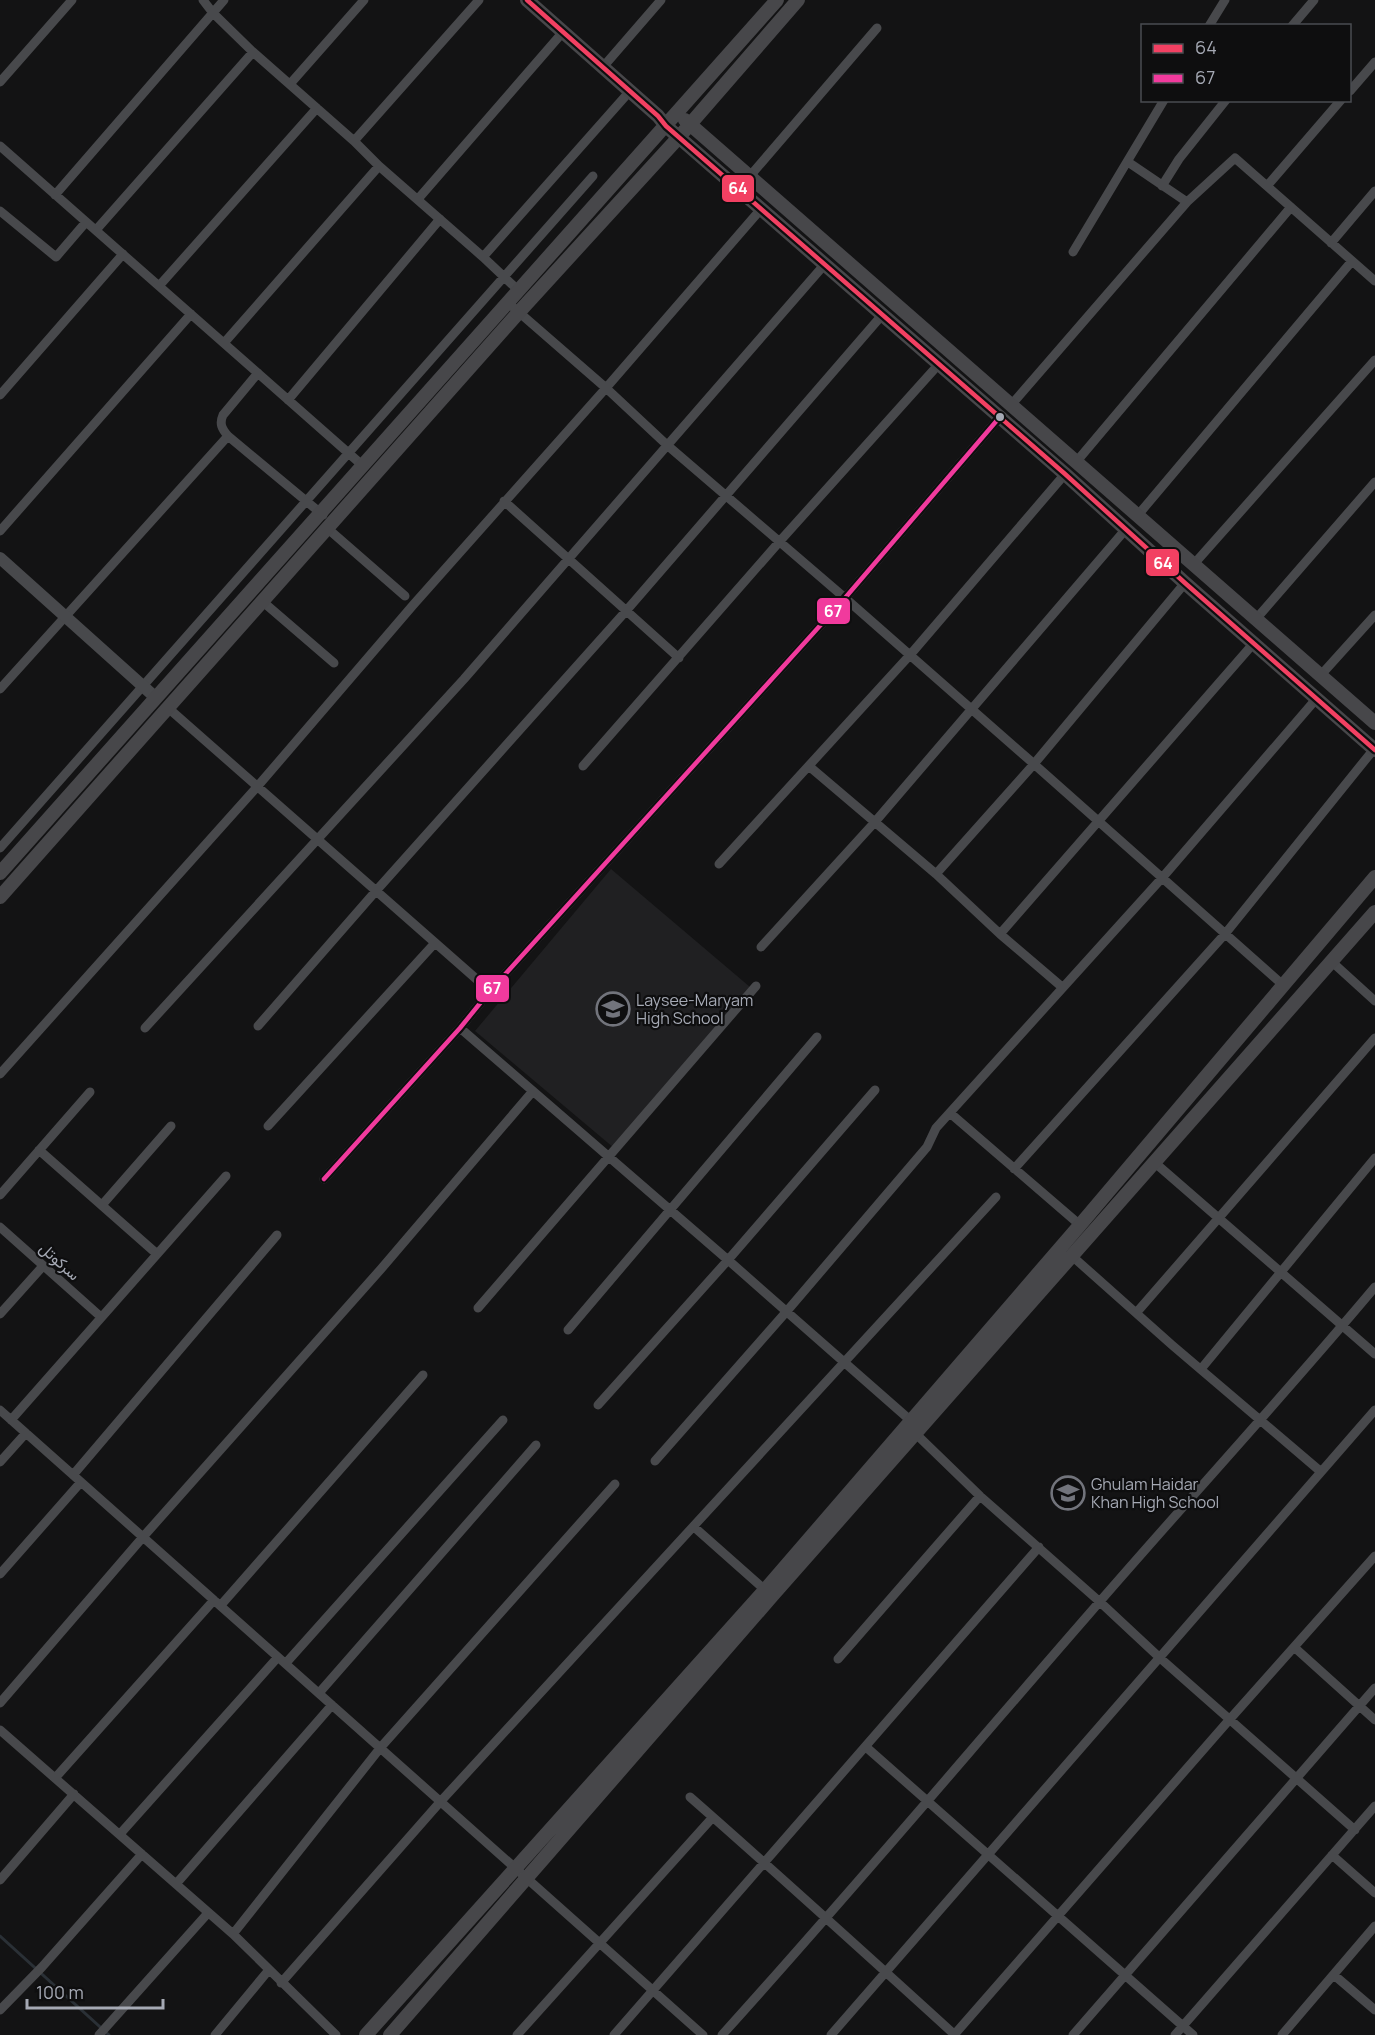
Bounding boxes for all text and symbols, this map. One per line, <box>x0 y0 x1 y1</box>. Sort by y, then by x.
legend <box>1141 24 1351 102</box>
text: 64 <box>1195 35 1217 59</box>
text: 67 <box>1195 65 1215 89</box>
line badge: 64 <box>721 174 755 203</box>
text: 64 <box>728 177 748 199</box>
unlabelled marker <box>994 411 1006 423</box>
line badge: 64 <box>1145 548 1180 577</box>
text: 64 <box>1153 552 1173 574</box>
line badge: 67 <box>816 597 851 625</box>
text: 67 <box>824 600 842 622</box>
line badge: 67 <box>475 974 510 1003</box>
text: 67 <box>483 977 501 999</box>
place label: Laysee-Maryam High School <box>636 989 753 1029</box>
school or university icon: Laysee-Maryam High School <box>595 991 631 1027</box>
street label: سرکوتل <box>35 1237 85 1285</box>
place label: Ghulam Haidar Khan High School <box>1091 1473 1219 1513</box>
school or university icon: Ghulam Haidar Khan High School <box>1050 1475 1086 1511</box>
scale bar <box>27 1972 164 2010</box>
text: 100 m <box>36 1980 84 2004</box>

